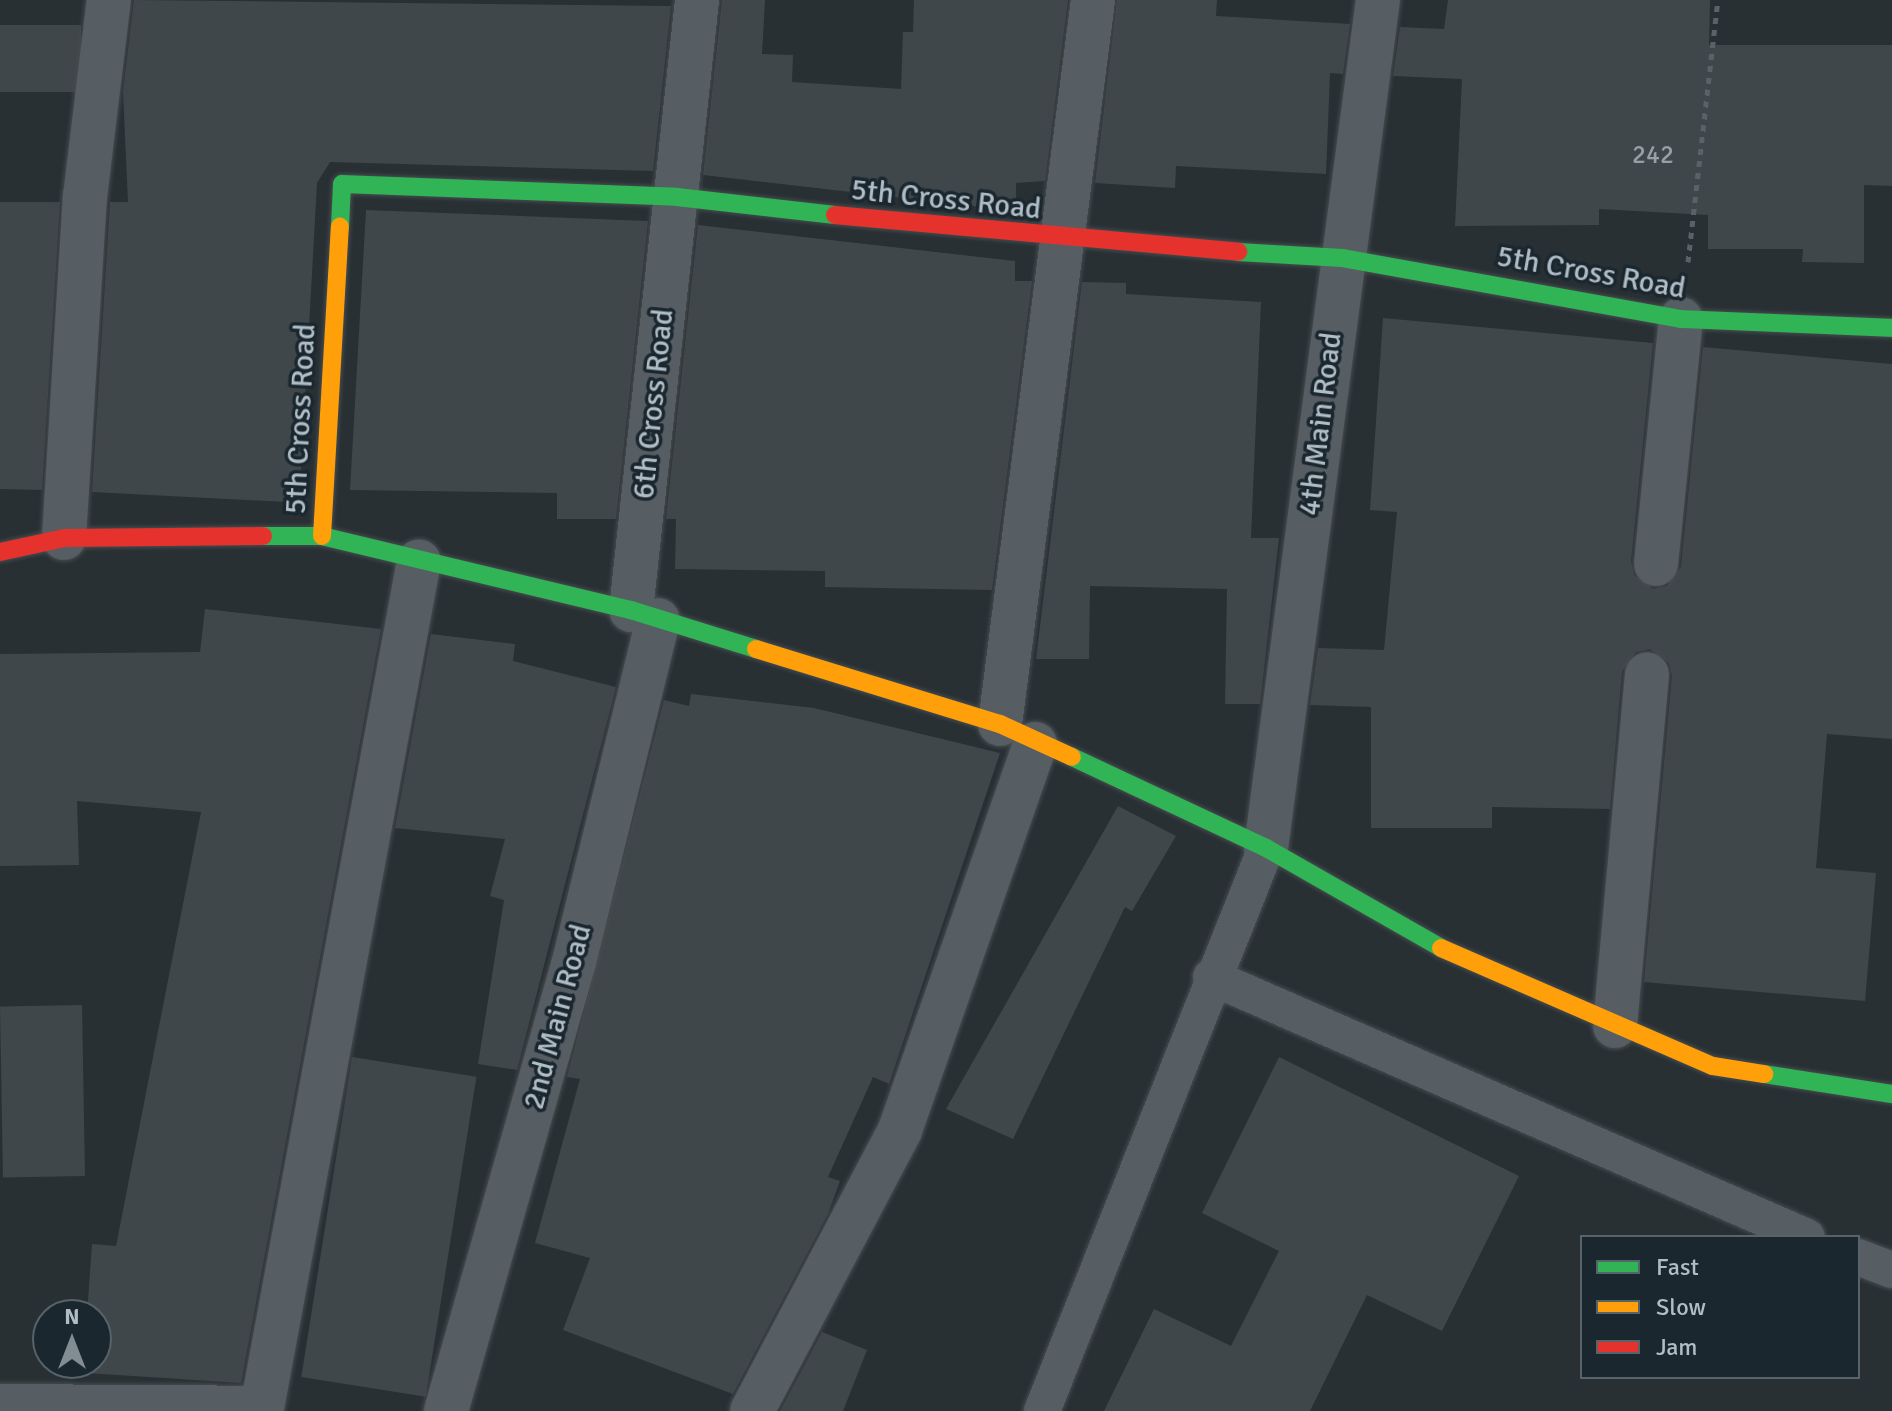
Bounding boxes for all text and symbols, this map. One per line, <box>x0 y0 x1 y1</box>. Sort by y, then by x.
house number: 242 <box>1632 140 1674 172</box>
street label: 5th Cross Road <box>849 172 1043 228</box>
street label: 5th Cross Road <box>1494 239 1688 307</box>
street label: 6th Cross Road <box>626 307 682 501</box>
street label: 5th Cross Road <box>278 323 324 515</box>
street label: 4th Main Road <box>1292 330 1350 518</box>
street label: 2nd Main Road <box>516 921 600 1113</box>
legend <box>1580 1235 1860 1379</box>
text: Fast <box>1656 1252 1699 1282</box>
text: Slow <box>1656 1292 1706 1322</box>
north arrow <box>32 1299 112 1379</box>
text: N <box>64 1303 80 1330</box>
text: Jam <box>1656 1332 1697 1362</box>

